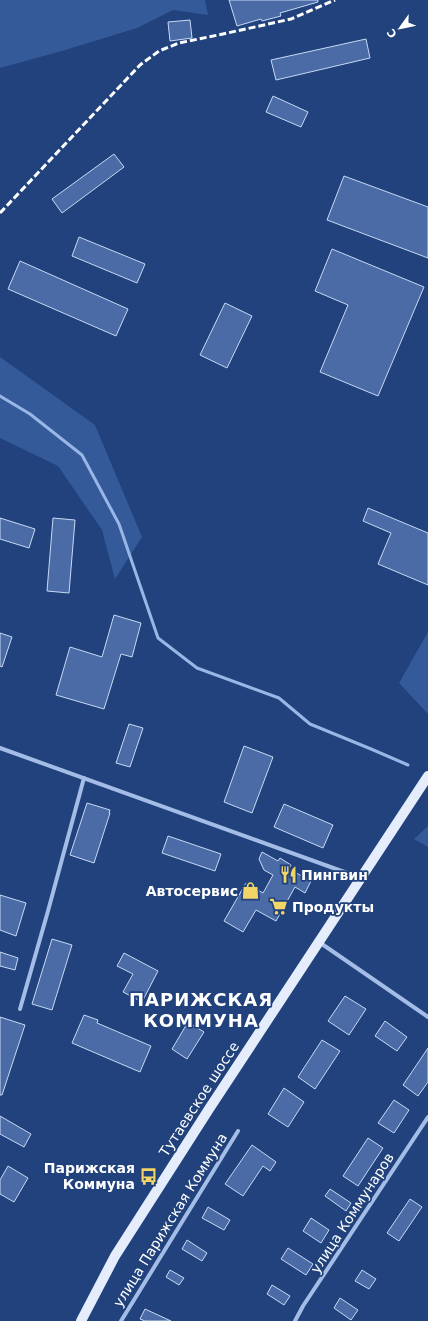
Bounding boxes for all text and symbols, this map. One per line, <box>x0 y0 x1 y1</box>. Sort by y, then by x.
north arrow <box>380 8 420 48</box>
text: С <box>384 26 400 40</box>
restaurant icon: Пингвин <box>278 865 298 885</box>
place label: Пингвин <box>301 867 368 883</box>
shop icon: Автосервис <box>241 881 261 901</box>
place label: Автосервис <box>146 883 238 899</box>
supermarket icon: Продукты <box>269 897 289 917</box>
place label: Продукты <box>292 899 374 915</box>
district label: ПАРИЖСКАЯ КОММУНА <box>129 989 273 1031</box>
street label: Тутаевское шоссе <box>155 1039 242 1160</box>
street label: улица Парижская Коммуна <box>110 1130 230 1310</box>
street label: улица Коммунаров <box>307 1150 397 1276</box>
place label: Парижская Коммуна <box>44 1160 135 1192</box>
bus stop icon: Парижская Коммуна <box>138 1166 158 1186</box>

